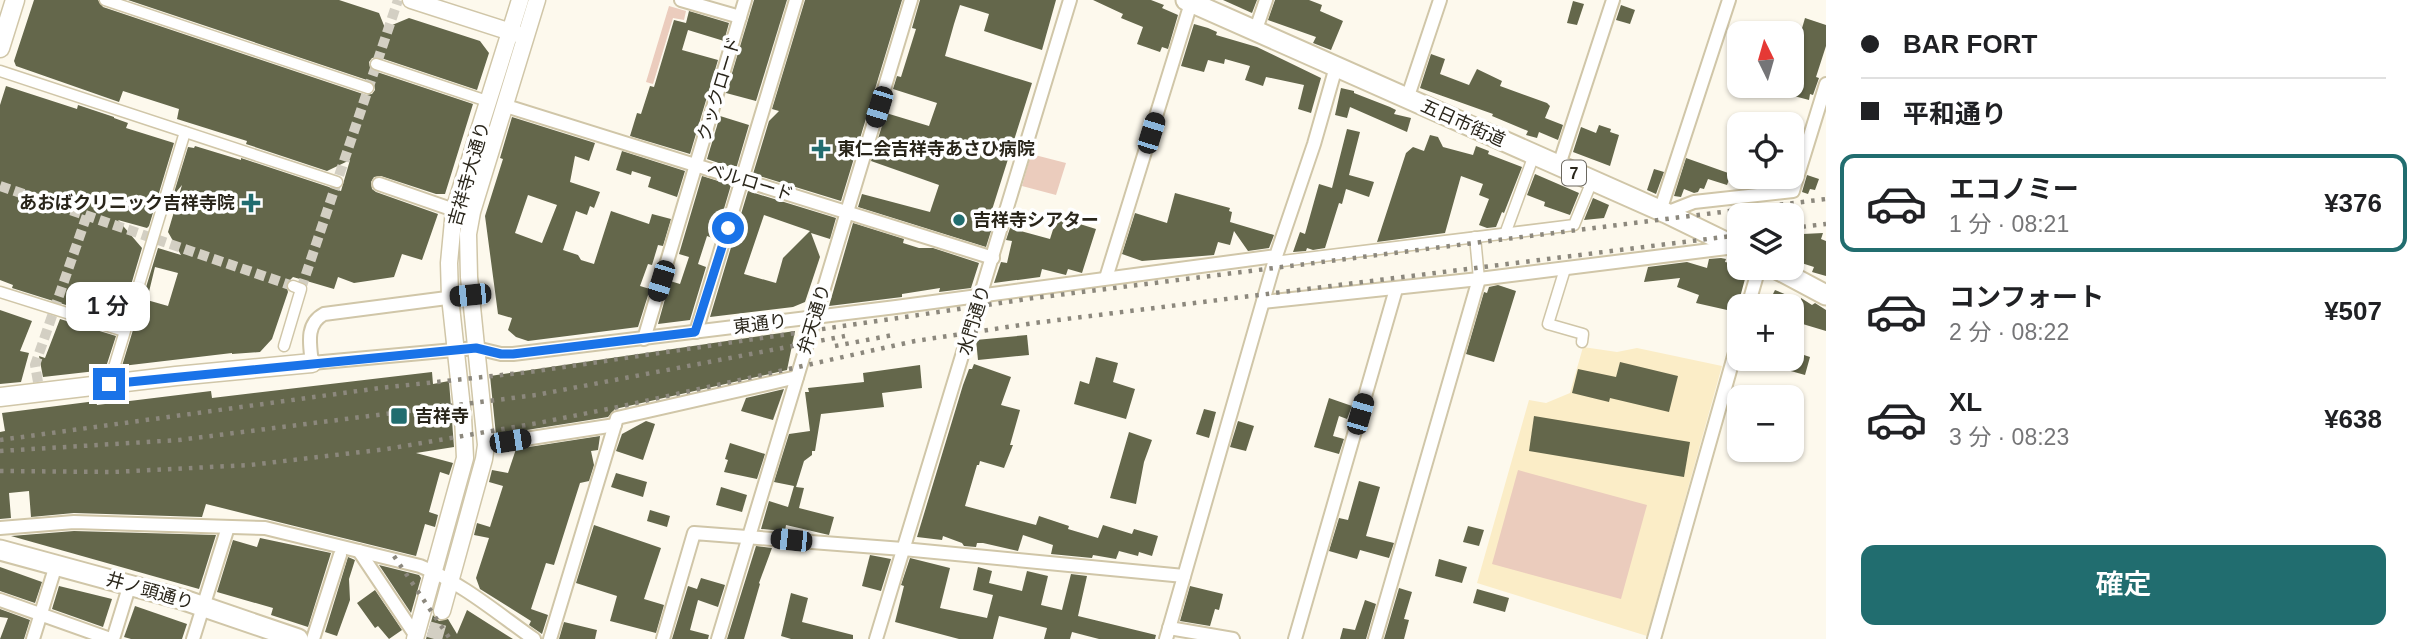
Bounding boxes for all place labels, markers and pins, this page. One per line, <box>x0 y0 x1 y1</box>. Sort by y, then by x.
marker: 東仁会吉祥寺あさひ病院 <box>811 139 831 159</box>
place label: 東仁会吉祥寺あさひ病院 <box>837 139 1035 159</box>
place label: あおばクリニック吉祥寺院 <box>19 193 235 213</box>
marker: あおばクリニック吉祥寺院 <box>241 193 261 213</box>
place label: 吉祥寺シアター <box>973 210 1099 230</box>
marker: 吉祥寺シアター <box>951 212 967 228</box>
marker: 吉祥寺 <box>389 406 409 426</box>
place label: 吉祥寺 <box>415 406 469 426</box>

